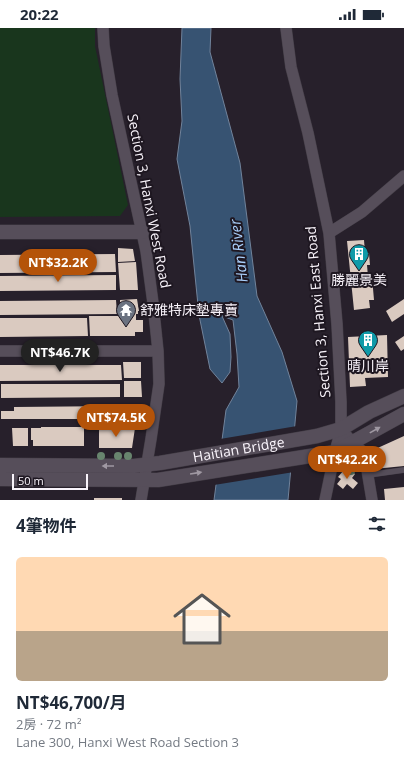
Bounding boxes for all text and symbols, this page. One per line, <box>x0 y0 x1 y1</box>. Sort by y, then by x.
text: 20:22 <box>20 4 59 24</box>
street label: Section 3, Hanxi West Road <box>123 112 176 290</box>
water label: Han River <box>224 217 252 284</box>
street label: Section 3, Hanxi East Road <box>301 225 334 399</box>
building icon: 勝麗景美 <box>348 243 370 271</box>
pin: NT$32.2K <box>17 249 99 283</box>
text: NT$32.2K <box>28 253 88 271</box>
place label: 勝麗景美 <box>331 270 387 289</box>
temple icon: 舒雅特床墊專賣 <box>115 299 137 327</box>
place label: 舒雅特床墊專賣 <box>140 300 238 319</box>
building icon: 晴川岸 <box>357 329 379 357</box>
pin: NT$46.7K <box>19 339 101 373</box>
text: NT$46.7K <box>30 343 90 361</box>
place label: 晴川岸 <box>347 356 389 375</box>
pin: NT$74.5K <box>75 404 157 438</box>
text: NT$74.5K <box>86 408 146 426</box>
one-way arrow <box>369 427 380 434</box>
street label: Haitian Bridge <box>191 432 286 466</box>
pin: NT$42.2K <box>306 446 388 480</box>
text: NT$42.2K <box>317 450 377 468</box>
one-way arrow <box>101 463 114 469</box>
one-way arrow <box>190 470 202 476</box>
scale bar <box>12 472 88 491</box>
text: 50 m <box>18 473 44 488</box>
icon: filters <box>366 513 388 535</box>
text: 4筆物件 <box>16 514 77 537</box>
icon: home <box>166 583 238 655</box>
text: NT$46,700/月 <box>16 691 127 714</box>
text: 2房 · 72 m² <box>16 715 81 733</box>
text: Lane 300, Hanxi West Road Section 3 <box>16 733 239 751</box>

